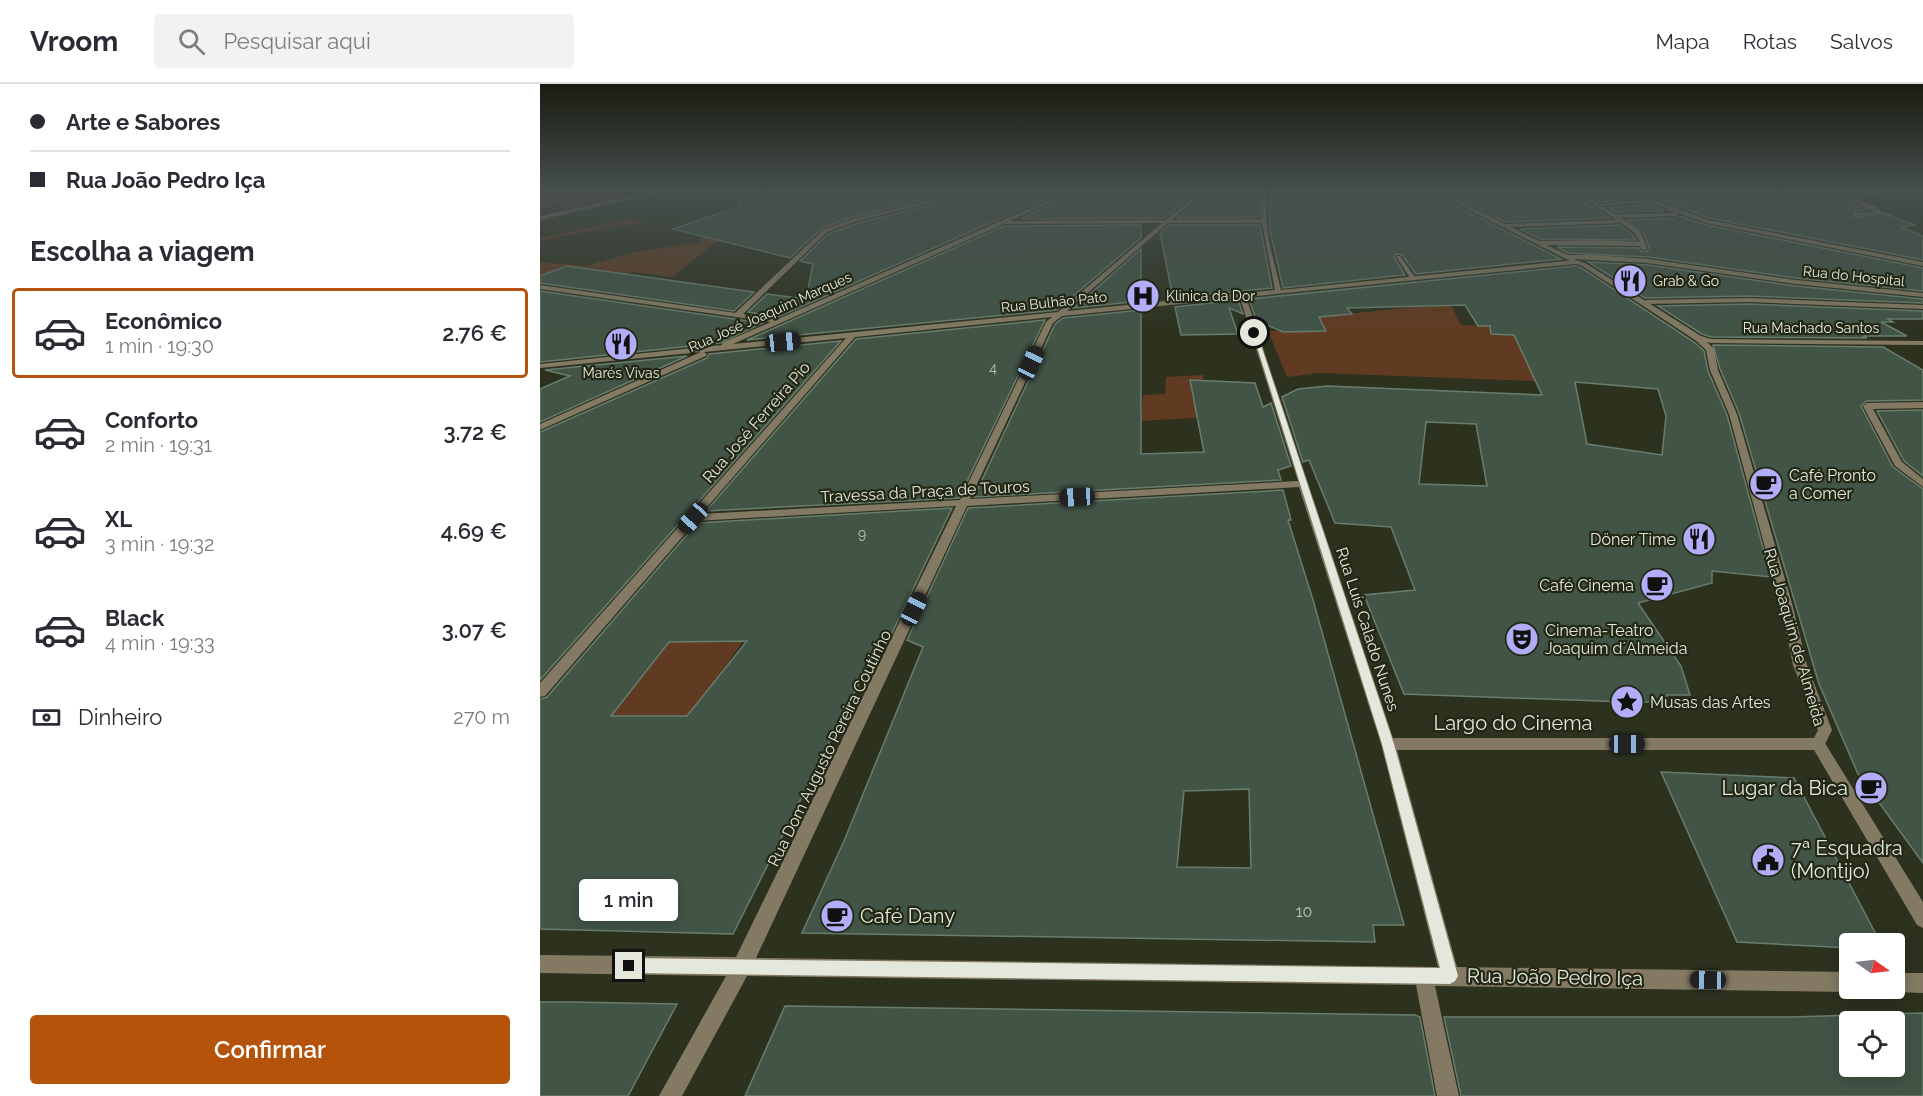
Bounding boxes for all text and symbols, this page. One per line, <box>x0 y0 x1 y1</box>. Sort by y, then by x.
search box <box>154 14 574 68</box>
text: Vroom <box>30 25 118 58</box>
icon: search <box>175 25 208 58</box>
text: Pesquisar aqui <box>223 28 371 54</box>
text: Mapa <box>1656 29 1710 54</box>
text: Rotas <box>1743 29 1797 54</box>
text: Salvos <box>1830 29 1893 54</box>
text: Arte e Sabores <box>66 109 220 135</box>
text: Rua João Pedro Iça <box>66 167 265 193</box>
text: Escolha a viagem <box>30 236 255 267</box>
restaurant icon: Grab & Go <box>1612 263 1648 299</box>
street label: Rua do Hospital <box>1802 263 1906 289</box>
street label: Rua José Joaquim Marques <box>686 269 854 355</box>
place label: Grab & Go <box>1653 273 1719 289</box>
hospital icon: Klinica da Dor <box>1125 278 1161 314</box>
street label: Rua Bulhão Pato <box>1000 288 1108 316</box>
place label: Klinica da Dor <box>1166 288 1255 304</box>
icon: car <box>33 306 87 360</box>
text: Econômico <box>105 308 222 334</box>
route start <box>1240 319 1267 346</box>
text: 2.76 € <box>442 320 507 346</box>
street label: Rua Machado Santos <box>1743 320 1879 336</box>
restaurant icon: Marés Vivas <box>603 326 639 362</box>
car <box>764 331 802 353</box>
text: 1 min · 19:30 <box>105 334 214 358</box>
car <box>1015 343 1047 383</box>
street label: Rua José Ferreira Pio <box>699 358 814 487</box>
house number: 4 <box>989 360 997 376</box>
place label: Marés Vivas <box>583 365 660 381</box>
icon: car <box>33 405 87 459</box>
text: Conforto <box>105 407 198 433</box>
text: 3.72 € <box>444 419 507 445</box>
text: 2 min · 19:31 <box>105 433 212 457</box>
cafe icon: Café Pronto a Comer <box>1748 466 1784 502</box>
place label: Café Pronto a Comer <box>1789 466 1876 503</box>
street label: Travessa da Praça de Touros <box>820 477 1030 506</box>
car <box>1059 487 1095 507</box>
car <box>674 499 712 537</box>
icon: car <box>33 504 87 558</box>
text: XL <box>105 506 132 532</box>
text: 4.69 € <box>441 518 507 544</box>
restaurant icon: Döner Time <box>1681 521 1717 557</box>
house number: 9 <box>858 526 866 542</box>
place label: Döner Time <box>1590 530 1676 549</box>
text: 3 min · 19:32 <box>105 532 214 556</box>
street label: Rua Luís Calado Nunes <box>1332 545 1403 714</box>
street label: Rua Joaquim de Almeida <box>1760 546 1829 728</box>
cafe icon: Café Cinema <box>1639 567 1675 603</box>
place label: Café Cinema <box>1539 576 1634 595</box>
car <box>898 589 930 629</box>
icon: car <box>33 603 87 657</box>
text: Black <box>105 605 164 631</box>
text: 3.07 € <box>442 617 507 643</box>
theatre icon: Cinema-Teatro Joaquim d´Almeida <box>1504 621 1540 657</box>
place label: Cinema-Teatro Joaquim d´Almeida <box>1545 621 1687 658</box>
street label: Rua Dom Augusto Pereira Coutinho <box>764 627 895 870</box>
text: 4 min · 19:33 <box>105 631 215 655</box>
place icon: Musas das Artes <box>1609 684 1645 720</box>
place label: Musas das Artes <box>1650 693 1771 712</box>
icon: cash <box>30 701 63 734</box>
text: Dinheiro <box>78 704 162 730</box>
text: 270 m <box>453 705 510 729</box>
street label: Largo do Cinema <box>1434 711 1592 735</box>
car <box>1609 735 1645 753</box>
cafe icon: Lugar da Bica <box>1853 770 1889 806</box>
place label: Lugar da Bica <box>1722 776 1848 800</box>
place label: 7ª Esquadra (Montijo) <box>1791 836 1903 883</box>
public building icon: 7ª Esquadra (Montijo) <box>1750 842 1786 878</box>
callout: 1 min <box>580 879 678 921</box>
text: 1 min <box>604 888 653 912</box>
cafe icon: Café Dany <box>819 898 855 934</box>
house number: 10 <box>1296 902 1312 921</box>
place label: Café Dany <box>860 904 955 928</box>
north arrow <box>1839 933 1905 999</box>
map controls <box>1839 933 1905 1077</box>
route end <box>615 952 642 979</box>
street label: Rua João Pedro Iça <box>1467 963 1643 991</box>
car <box>1690 971 1726 989</box>
button: locate <box>1839 1011 1905 1077</box>
button: Confirmar <box>30 1015 510 1084</box>

